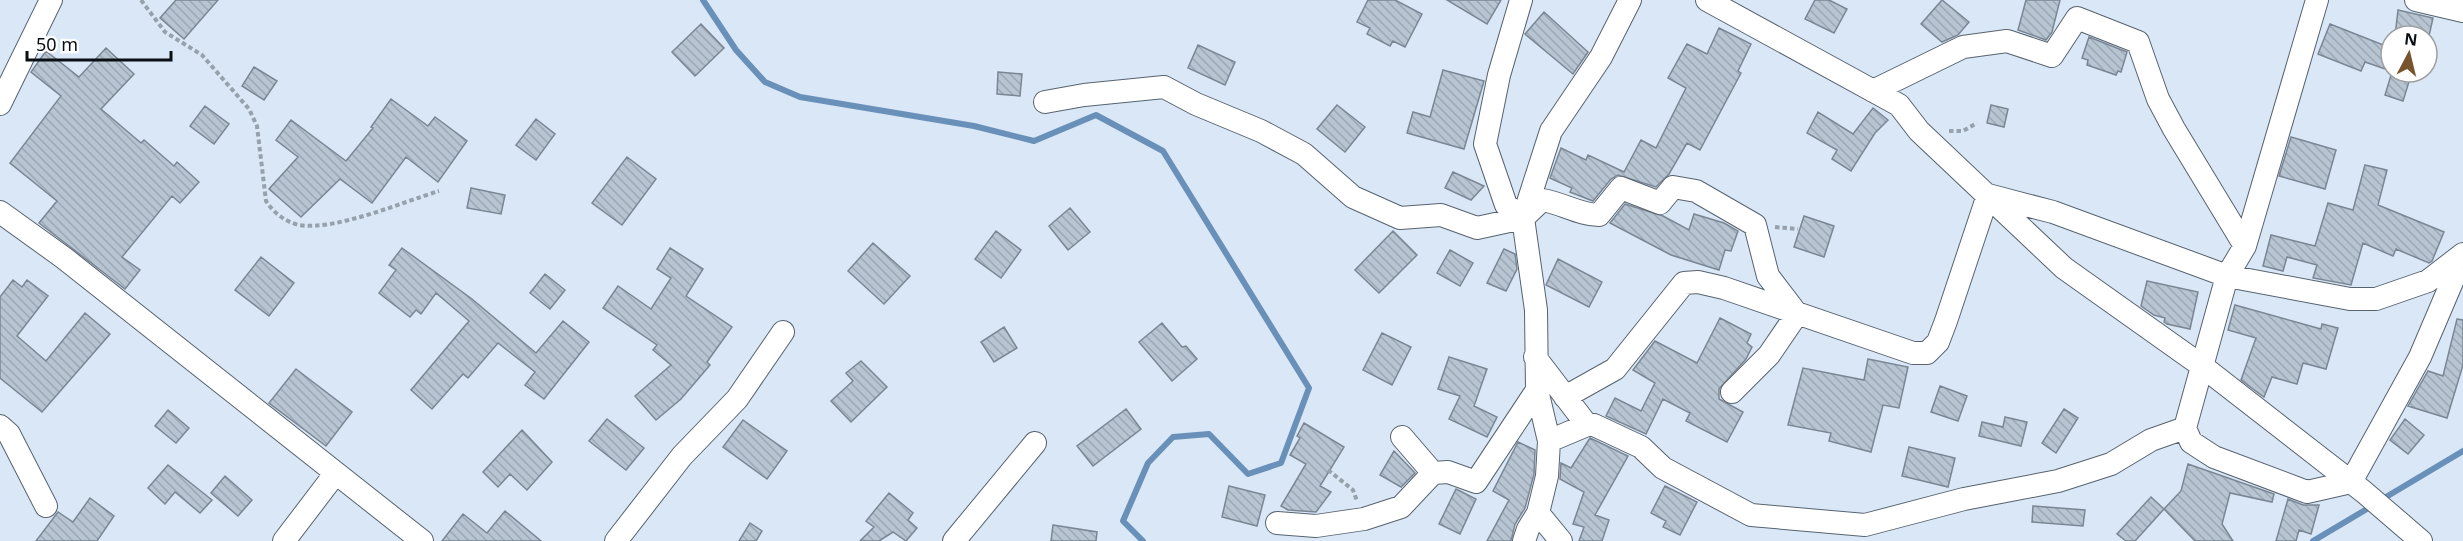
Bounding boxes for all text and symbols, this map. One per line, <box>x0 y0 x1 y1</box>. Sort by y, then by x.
scale bar <box>27 24 171 62</box>
north arrow <box>2379 24 2439 84</box>
text: N <box>2403 27 2419 51</box>
text: 50 m <box>36 32 78 56</box>

